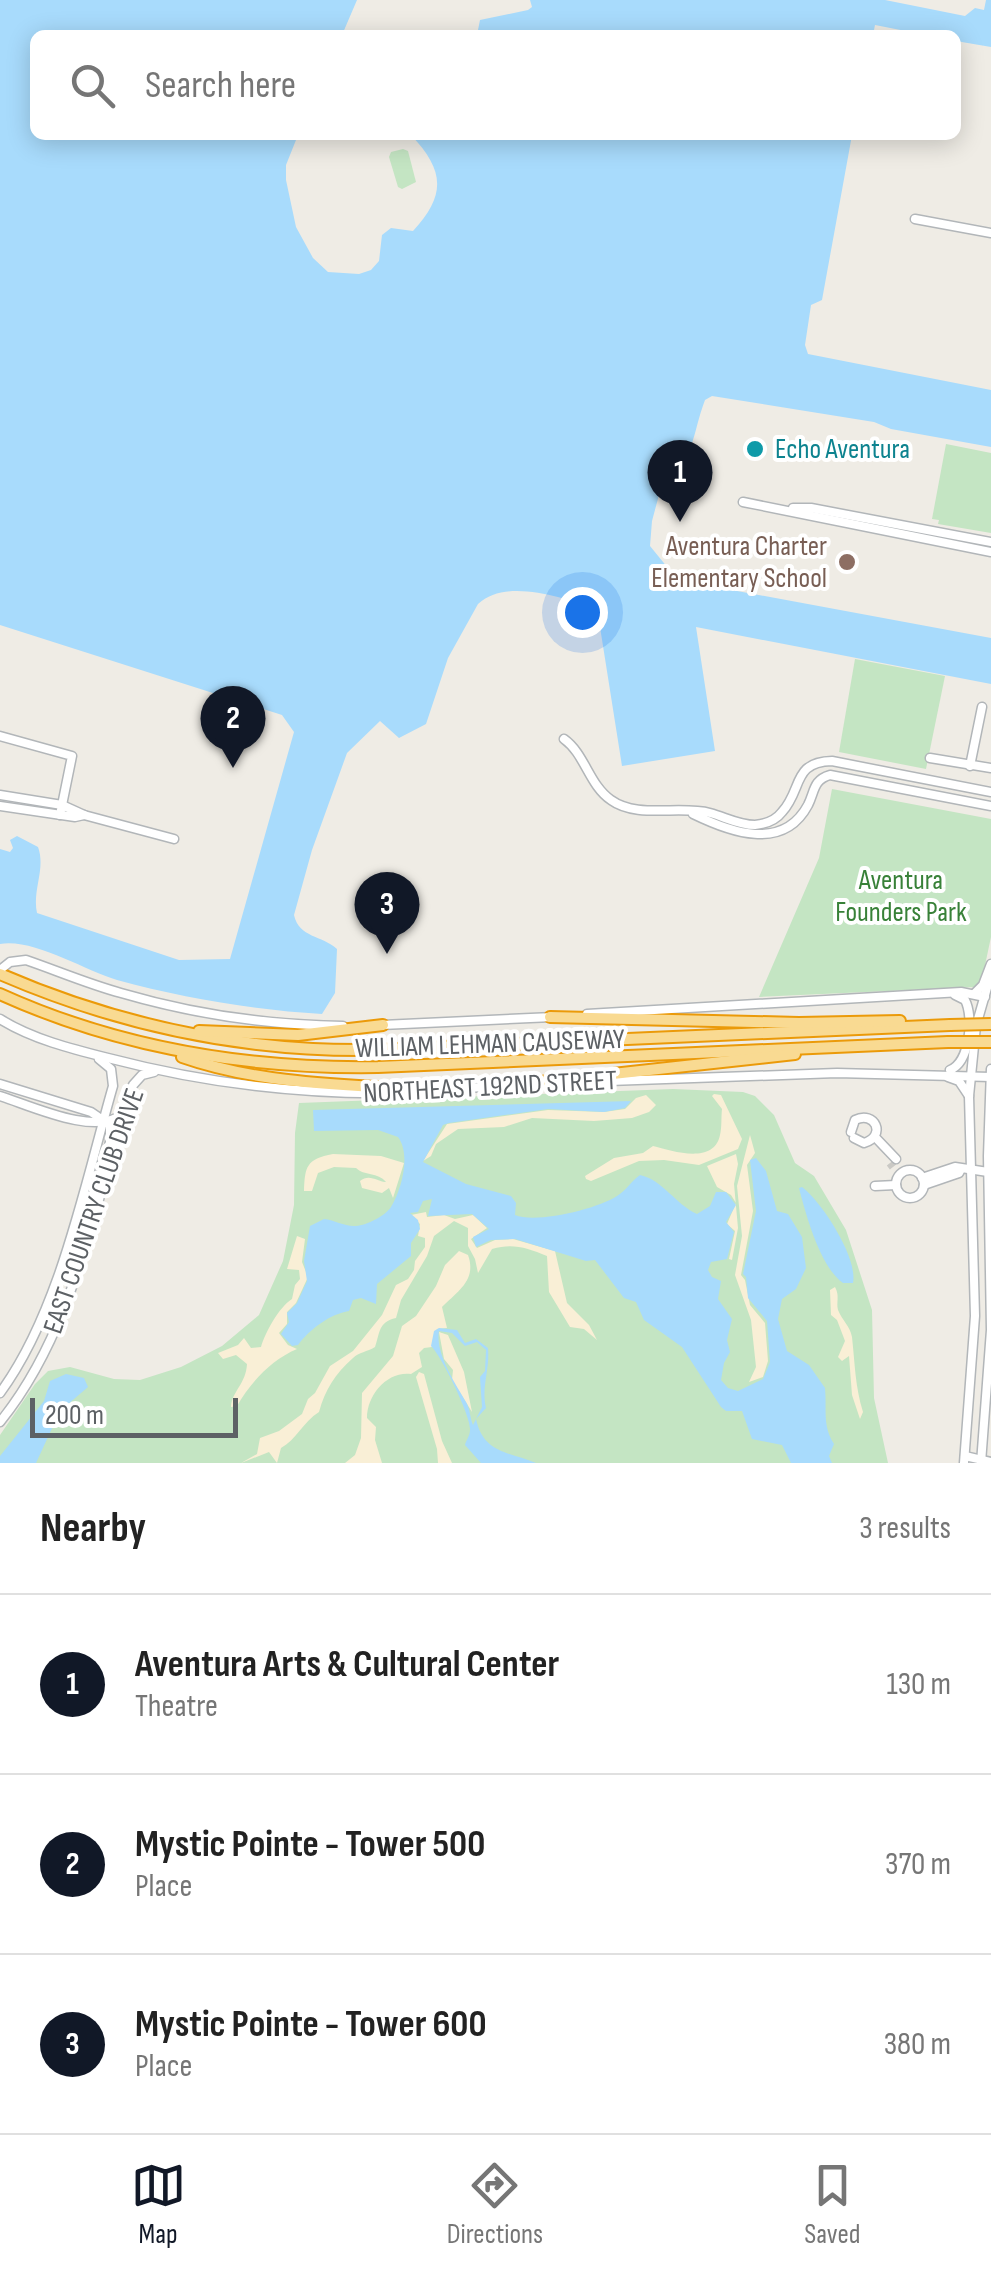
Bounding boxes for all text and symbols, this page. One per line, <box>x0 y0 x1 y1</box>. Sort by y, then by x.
search box <box>30 30 961 140</box>
icon: search <box>65 58 120 113</box>
text: Search here <box>145 63 296 108</box>
place label: Echo Aventura <box>775 433 910 466</box>
marker: Echo Aventura <box>744 438 766 460</box>
pin: 1 <box>648 440 712 522</box>
place label: Aventura Charter Elementary School <box>651 530 827 595</box>
marker: Aventura Charter Elementary School <box>836 551 858 573</box>
your location <box>557 587 608 638</box>
pin: 2 <box>200 686 266 768</box>
park label: Aventura Founders Park <box>835 864 967 929</box>
pin: 3 <box>354 872 420 954</box>
street label: WILLIAM LEHMAN CAUSEWAY <box>355 1023 626 1065</box>
street label: NORTHEAST 192ND STREET <box>362 1064 618 1110</box>
street label: EAST COUNTRY CLUB DRIVE <box>37 1084 151 1338</box>
scale bar <box>30 1393 238 1438</box>
text: 200 m <box>45 1399 104 1432</box>
text: Nearby <box>40 1503 146 1554</box>
text: 3 results <box>859 1509 951 1548</box>
text: Aventura Arts & Cultural Center <box>135 1642 559 1687</box>
text: 1 <box>66 1665 79 1704</box>
text: 130 m <box>886 1665 951 1704</box>
text: Theatre <box>135 1687 218 1726</box>
text: Mystic Pointe - Tower 500 <box>135 1822 485 1867</box>
text: 2 <box>65 1845 80 1884</box>
text: 370 m <box>885 1845 951 1884</box>
text: Place <box>135 1867 192 1906</box>
text: Mystic Pointe - Tower 600 <box>135 2002 486 2047</box>
text: 3 <box>65 2025 80 2064</box>
text: 380 m <box>884 2025 951 2064</box>
text: Place <box>135 2047 192 2086</box>
tab: Map <box>131 2158 186 2251</box>
tab: Directions <box>447 2158 543 2251</box>
tab: Saved <box>804 2158 860 2251</box>

